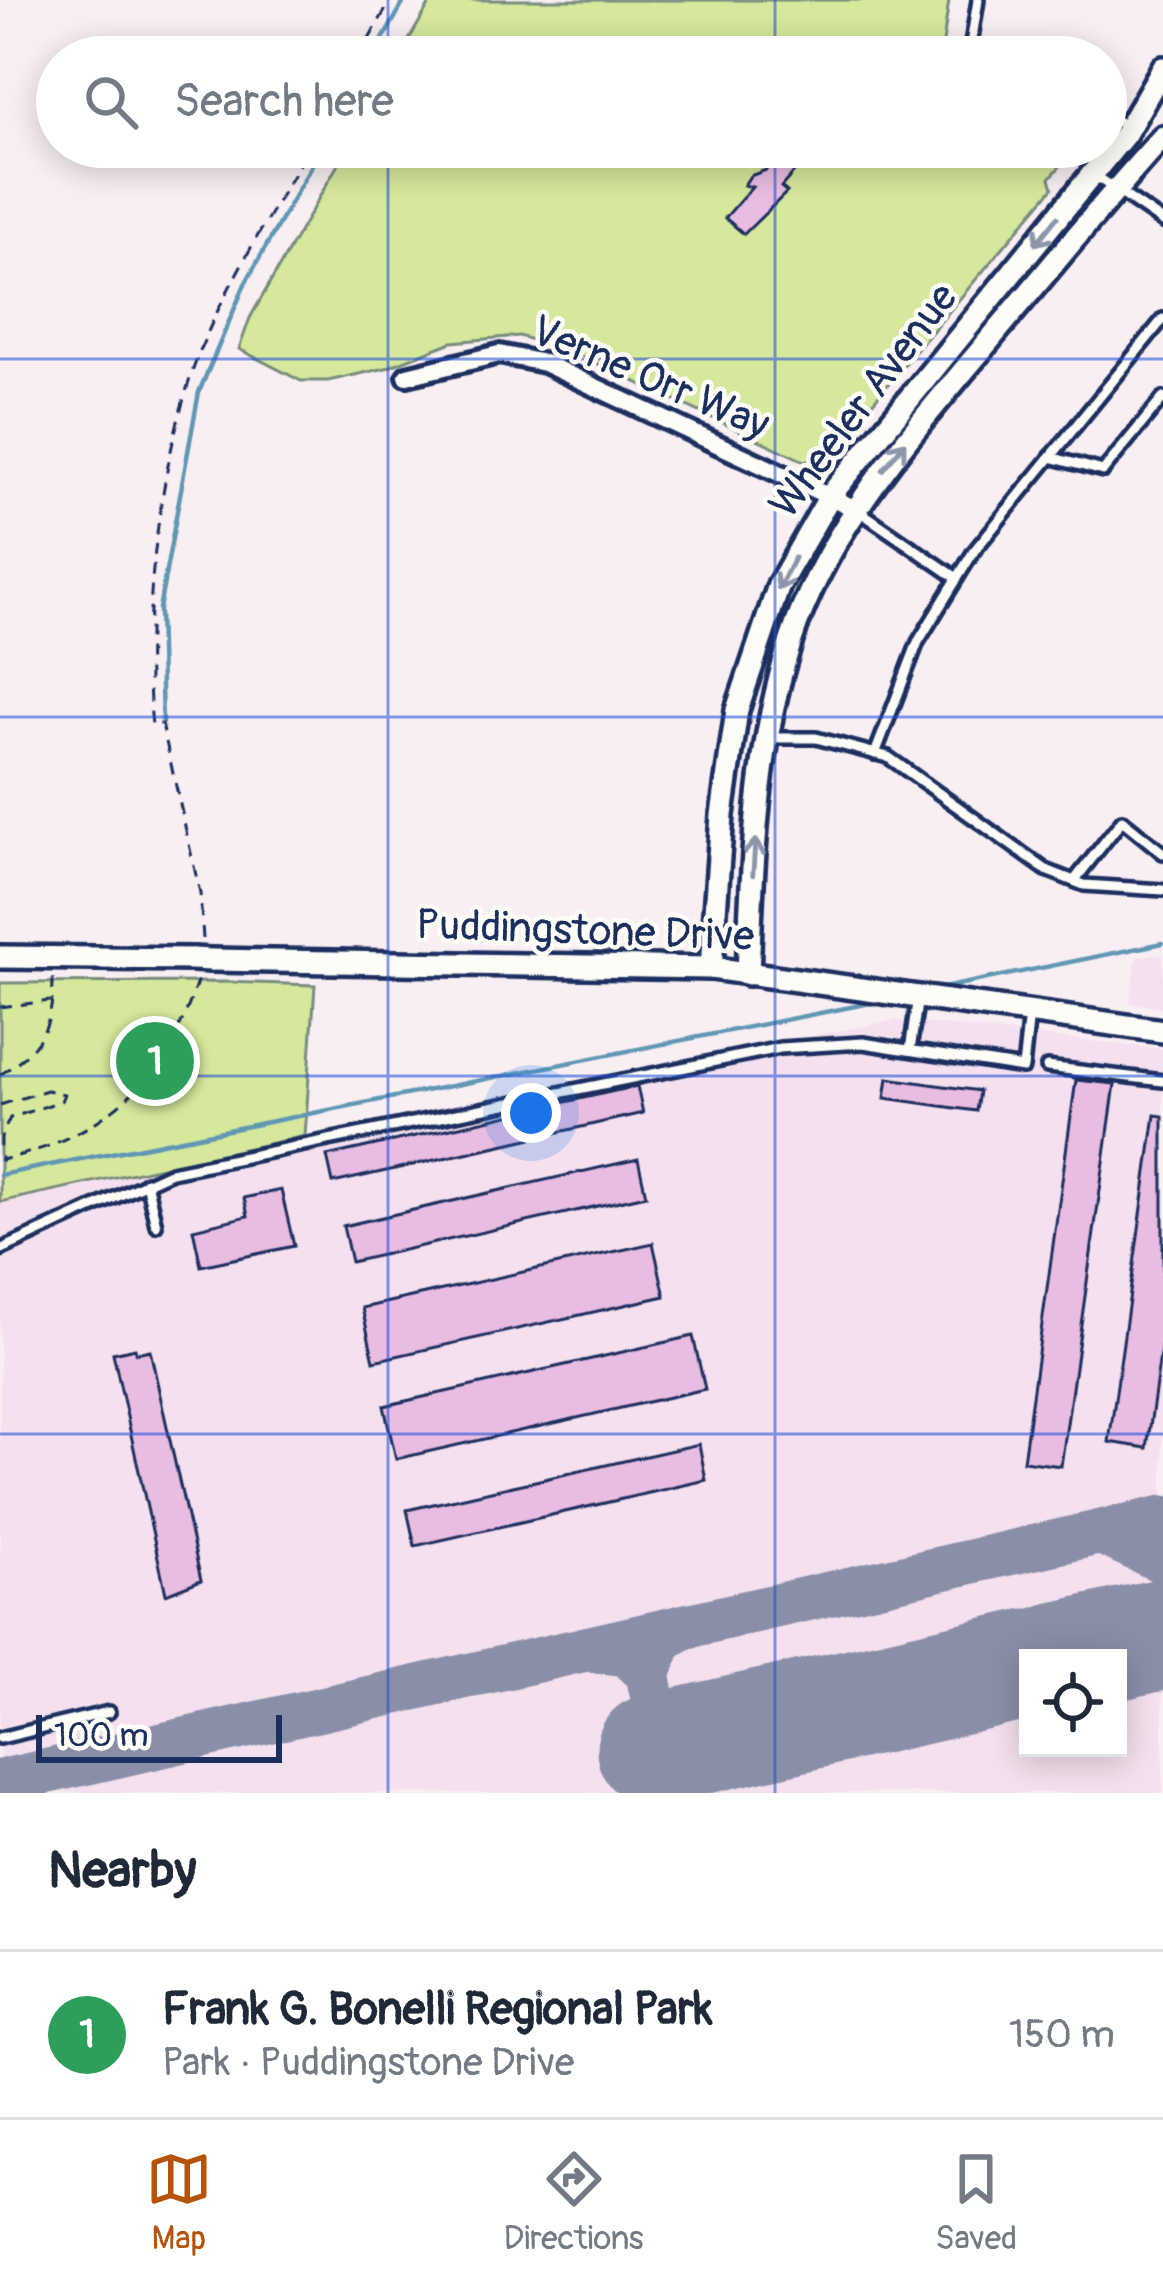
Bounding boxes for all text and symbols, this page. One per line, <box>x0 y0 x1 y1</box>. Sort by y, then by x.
search box <box>36 36 1127 168</box>
icon: search <box>78 69 144 135</box>
text: Search here <box>174 74 394 130</box>
one-way arrow <box>1033 215 1061 246</box>
street label: Wheeler Avenue <box>759 273 969 529</box>
street label: Verne Orr Way <box>523 305 777 451</box>
one-way arrow <box>880 440 907 472</box>
one-way arrow <box>774 556 797 592</box>
one-way arrow <box>742 838 765 877</box>
street label: Puddingstone Drive <box>415 899 755 963</box>
pin: 1 <box>116 1016 194 1106</box>
your location <box>501 1083 561 1143</box>
map controls <box>1019 1649 1127 1757</box>
button: locate <box>1019 1649 1127 1757</box>
scale bar <box>36 1709 282 1762</box>
text: 100 m <box>54 1715 148 1756</box>
text: Nearby <box>48 1839 196 1903</box>
text: Frank G. Bonelli Regional Park <box>162 1982 713 2038</box>
text: 1 <box>79 2010 95 2059</box>
text: 150 m <box>1009 2010 1115 2059</box>
text: Park · Puddingstone Drive <box>162 2038 574 2087</box>
tab: Map <box>146 2146 212 2259</box>
tab: Directions <box>504 2146 644 2259</box>
tab: Saved <box>935 2146 1017 2259</box>

